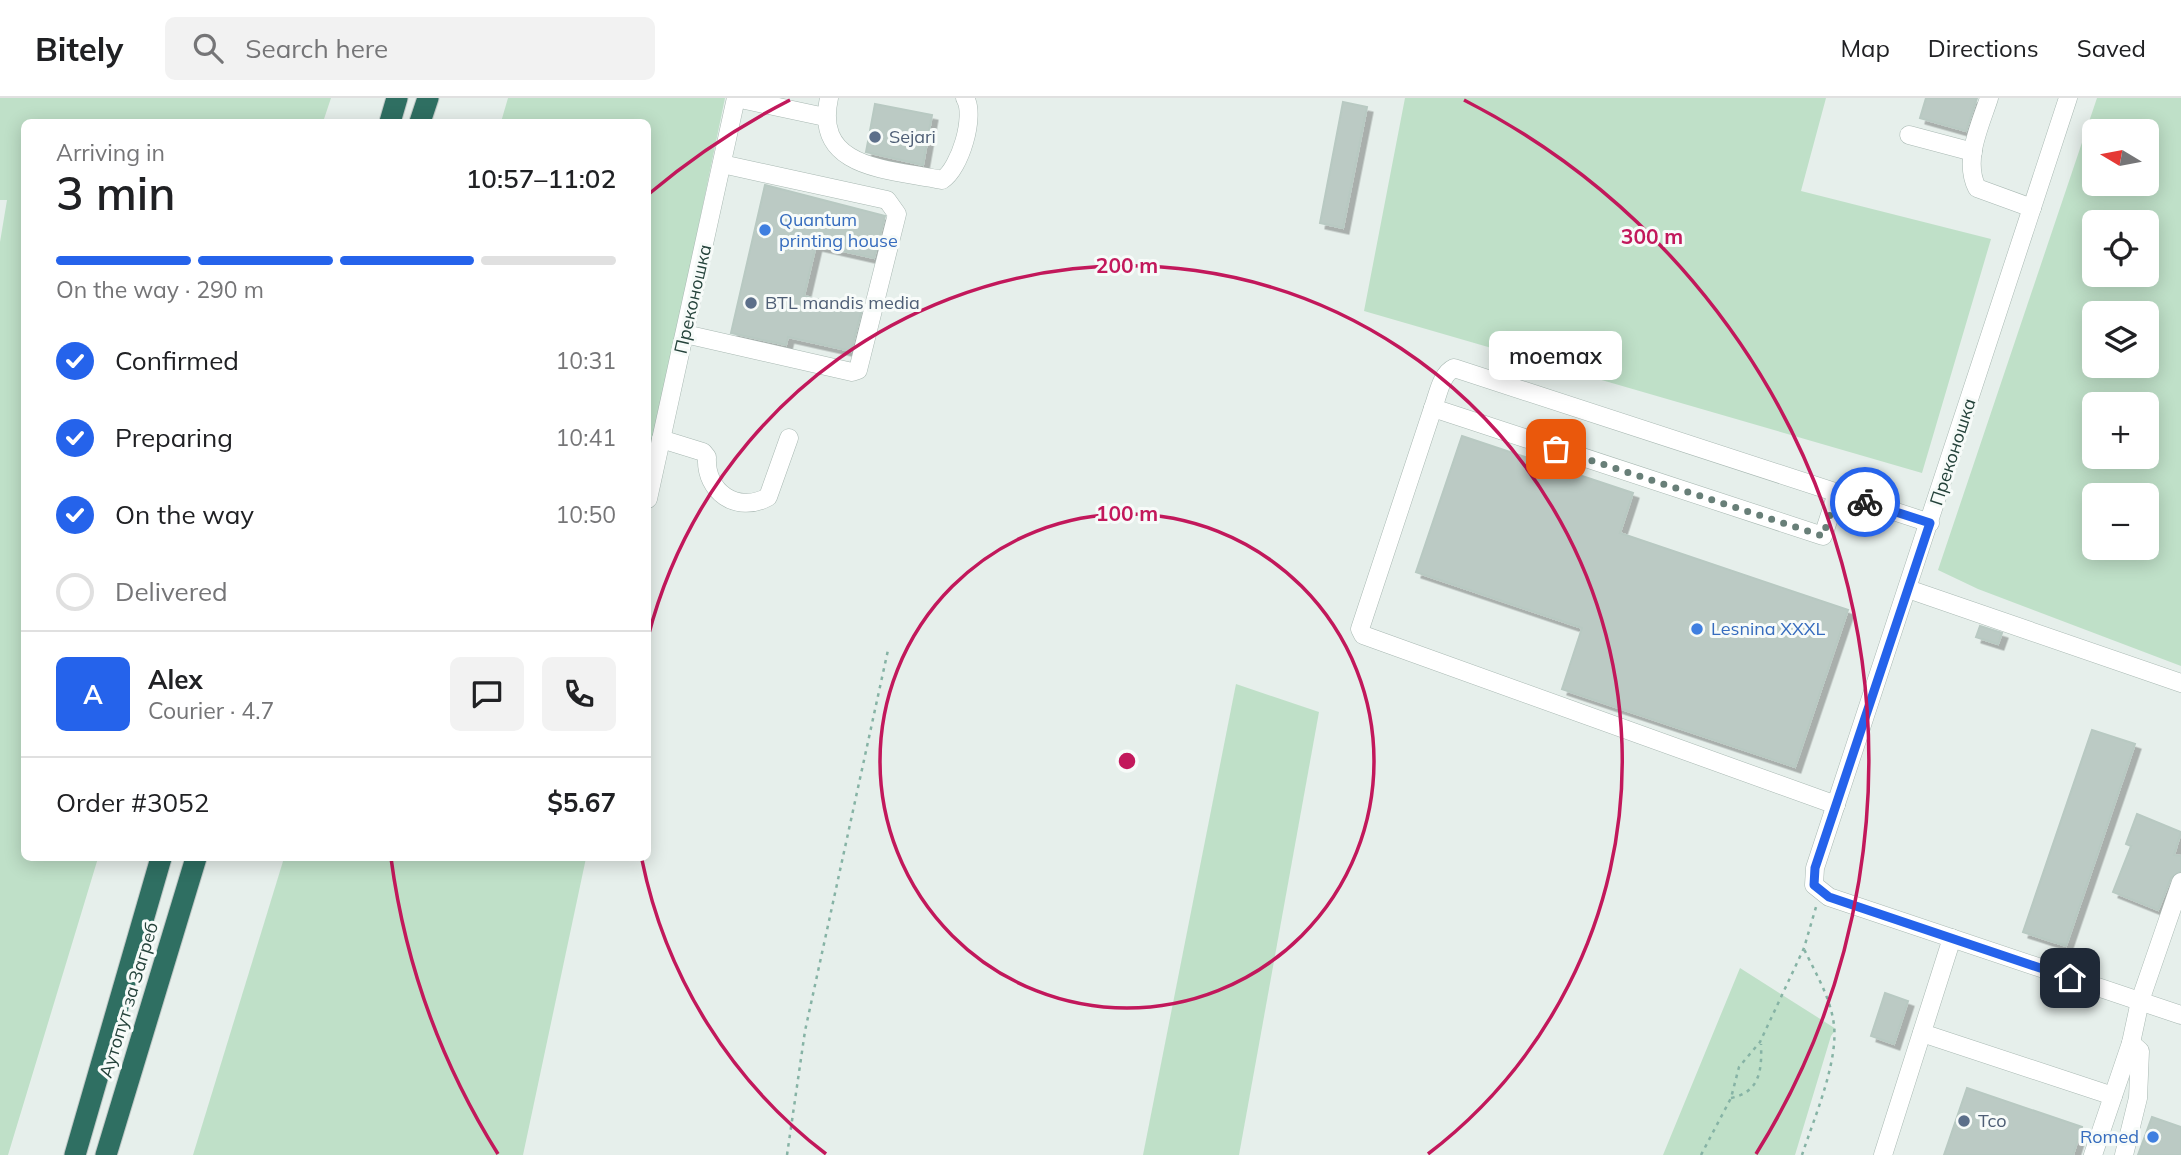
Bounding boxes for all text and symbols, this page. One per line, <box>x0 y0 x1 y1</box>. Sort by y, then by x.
search box <box>165 17 655 80</box>
text: Bitely <box>35 28 123 69</box>
icon: search <box>189 29 227 67</box>
text: Search here <box>245 32 388 65</box>
text: Map <box>1840 33 1890 63</box>
text: Directions <box>1928 33 2039 63</box>
text: Saved <box>2077 33 2146 63</box>
north arrow <box>2082 119 2160 196</box>
map controls <box>2082 119 2159 560</box>
place label: Sejari <box>889 125 936 148</box>
marker: Sejari <box>867 129 883 145</box>
text: Arriving in <box>56 138 165 167</box>
text: 10:57–11:02 <box>466 162 616 195</box>
text: 3 min <box>56 164 175 222</box>
place label: Quantum printing house <box>779 208 898 252</box>
button: locate <box>2082 210 2159 287</box>
marker: Quantum printing house <box>757 222 773 238</box>
text: 300 m <box>1621 223 1683 249</box>
street label: Преконошка <box>669 242 716 356</box>
text: 200 m <box>1096 252 1158 278</box>
text: On the way · 290 m <box>56 275 264 304</box>
place label: BTL mandis media <box>765 291 920 314</box>
marker: BTL mandis media <box>743 295 759 311</box>
button: layers <box>2082 301 2159 378</box>
callout: moemax <box>1490 330 1622 379</box>
text: moemax <box>1509 341 1602 370</box>
icon: check <box>56 342 94 380</box>
text: Confirmed <box>115 344 239 377</box>
text: 10:31 <box>556 346 616 375</box>
button: + <box>2082 392 2159 469</box>
street label: Преконошка <box>1924 395 1981 508</box>
icon: check <box>56 419 94 457</box>
pin <box>1526 419 1586 479</box>
text: Preparing <box>115 421 233 454</box>
text: 10:41 <box>556 423 616 452</box>
icon: bag <box>1537 430 1575 468</box>
courier <box>1830 467 1900 537</box>
icon: bike <box>1846 483 1884 521</box>
button: − <box>2082 483 2159 560</box>
icon: check <box>56 496 94 534</box>
text: On the way <box>115 498 254 531</box>
text: 10:50 <box>556 500 616 529</box>
text: 100 m <box>1096 500 1158 526</box>
text: Delivered <box>115 575 228 608</box>
place label: Lesnina XXXL <box>1711 617 1826 640</box>
marker: Lesnina XXXL <box>1689 621 1705 637</box>
button: chat <box>450 657 524 731</box>
button: phone <box>542 657 616 731</box>
text: Alex <box>148 663 203 696</box>
text: A <box>83 678 103 711</box>
text: Courier · 4.7 <box>148 696 274 725</box>
centre of rings <box>1115 749 1139 773</box>
text: Order #3052 <box>56 786 209 819</box>
text: $5.67 <box>547 786 616 819</box>
street label: Аутопут за Загреб <box>94 919 163 1080</box>
pin <box>2040 948 2100 1008</box>
icon: home <box>2051 959 2089 997</box>
place label: Tco <box>1978 1109 2007 1132</box>
marker: Tco <box>1956 1113 1972 1129</box>
place label: Romed <box>2080 1125 2139 1148</box>
marker: Romed <box>2145 1129 2161 1145</box>

